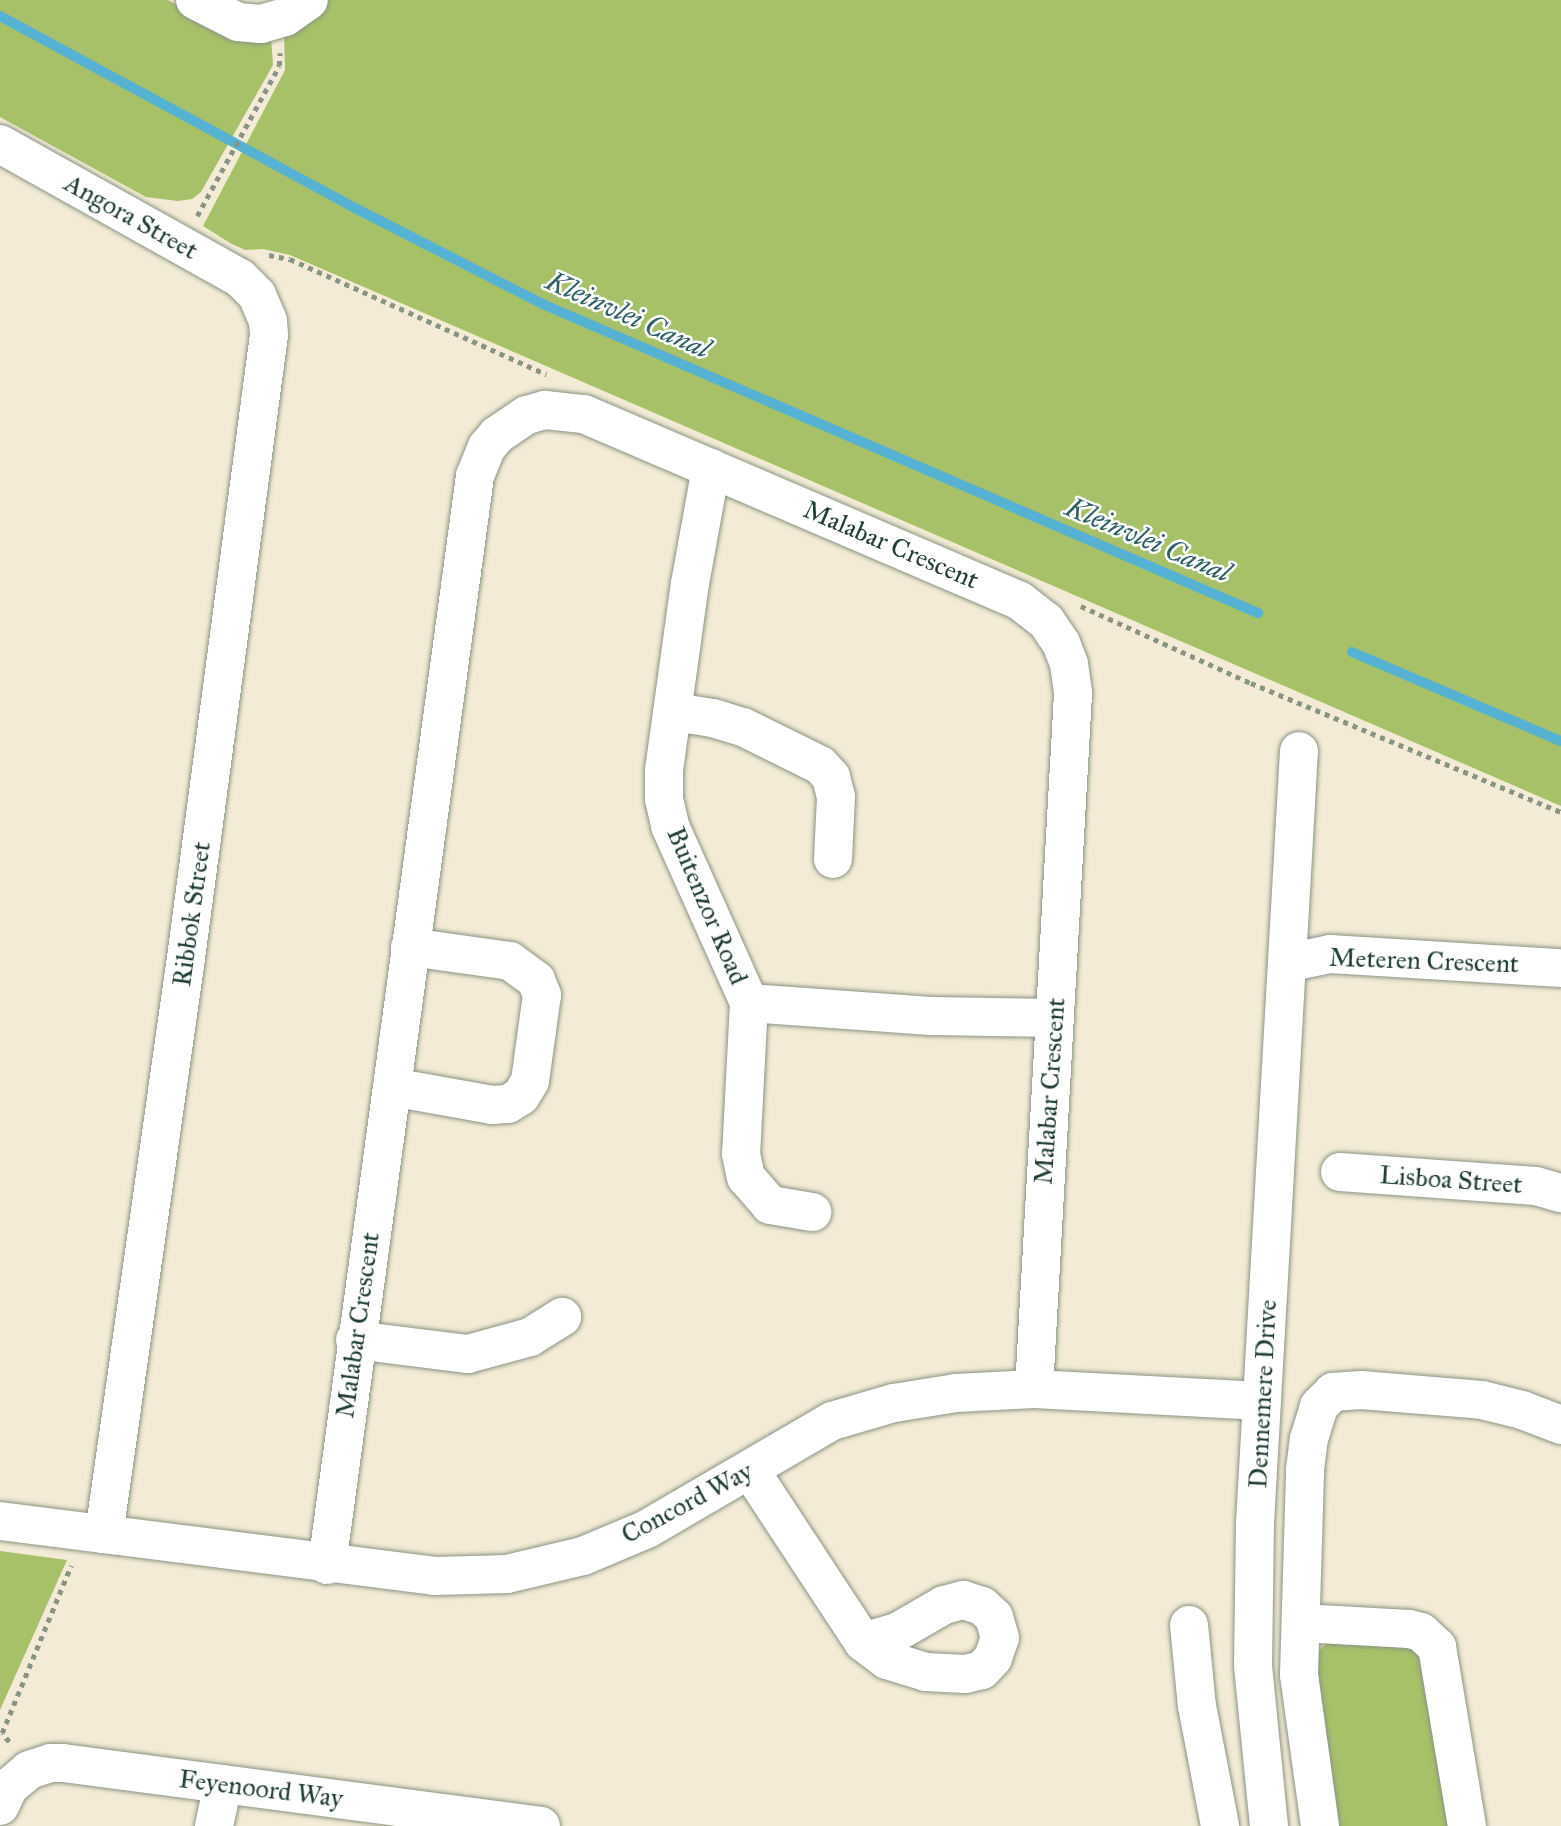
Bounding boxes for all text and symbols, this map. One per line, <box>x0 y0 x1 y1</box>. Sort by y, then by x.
street label: Angora Street <box>59 168 203 266</box>
water label: Kleinvlei Canal <box>541 264 715 366</box>
water label: Kleinvlei Canal <box>1061 490 1235 590</box>
street label: Malabar Crescent <box>799 494 983 596</box>
street label: Buitenzor Road <box>660 823 754 989</box>
street label: Ribbok Street <box>166 840 218 988</box>
street label: Meteren Crescent <box>1328 942 1520 980</box>
street label: Malabar Crescent <box>1028 996 1072 1186</box>
street label: Lisboa Street <box>1379 1159 1523 1201</box>
street label: Malabar Crescent <box>330 1230 386 1420</box>
street label: Dennemere Drive <box>1242 1299 1284 1489</box>
street label: Concord Way <box>616 1455 758 1551</box>
street label: Feyenoord Way <box>177 1763 345 1815</box>

